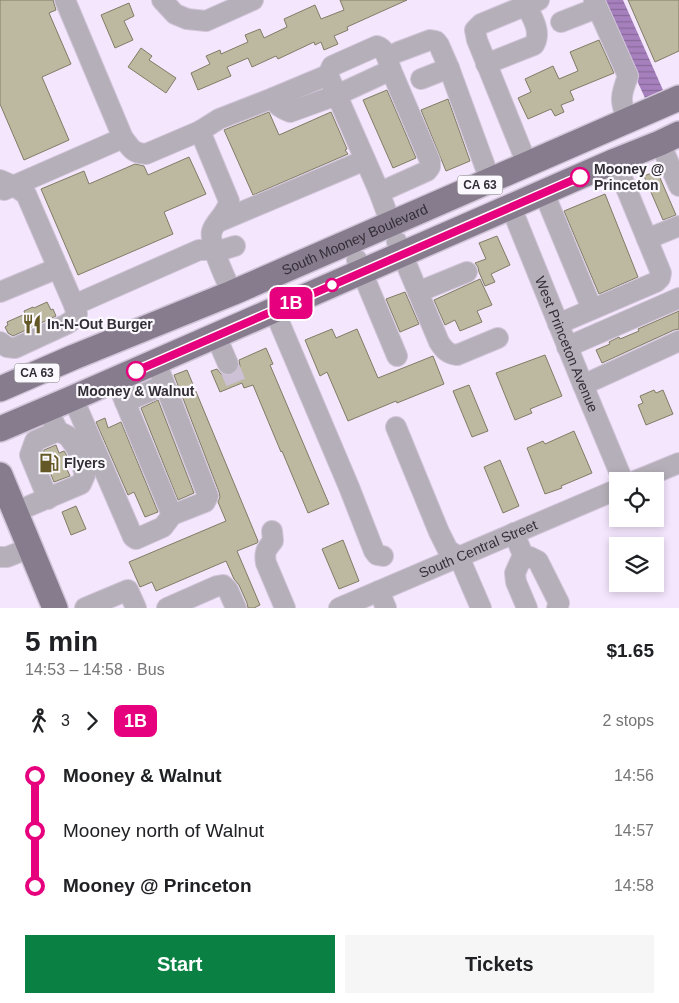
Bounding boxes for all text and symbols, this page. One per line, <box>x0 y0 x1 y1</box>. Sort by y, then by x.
place label: Mooney @ Princeton <box>594 161 664 193</box>
marker: Mooney @ Princeton <box>570 167 590 187</box>
road number: CA 63 <box>458 176 502 194</box>
street label: South Mooney Boulevard <box>279 201 430 278</box>
street label: West Princeton Avenue <box>532 274 601 415</box>
unlabelled marker <box>325 278 339 292</box>
line badge: 1B <box>268 287 314 319</box>
text: 1B <box>279 293 303 313</box>
restaurant icon: In-N-Out Burger <box>21 313 43 335</box>
place label: In-N-Out Burger <box>47 316 153 332</box>
marker: Mooney & Walnut <box>126 361 146 381</box>
road number: CA 63 <box>15 363 60 382</box>
place label: Mooney & Walnut <box>78 383 195 399</box>
fuel station icon: Flyers <box>38 452 60 474</box>
place label: Flyers <box>64 455 105 471</box>
map controls <box>609 472 664 592</box>
button: locate <box>609 472 664 527</box>
street label: South Central Street <box>416 516 540 581</box>
button: layers <box>609 537 664 592</box>
text: 5 min <box>25 626 98 657</box>
text: $1.65 <box>606 640 654 661</box>
text: 14:53 – 14:58 · Bus <box>25 661 165 678</box>
icon: walk <box>25 707 53 735</box>
icon: forward <box>78 707 106 735</box>
text: 1B <box>124 711 147 731</box>
text: 3 <box>61 712 70 729</box>
text: 2 stops <box>602 712 654 729</box>
text: Mooney & Walnut <box>63 765 222 786</box>
text: 14:56 <box>614 767 654 784</box>
text: Mooney north of Walnut <box>63 820 264 841</box>
text: 14:57 <box>614 822 654 839</box>
text: Mooney @ Princeton <box>63 875 252 896</box>
text: 14:58 <box>614 877 654 894</box>
button: Start <box>25 935 335 993</box>
button: Tickets <box>345 935 654 993</box>

